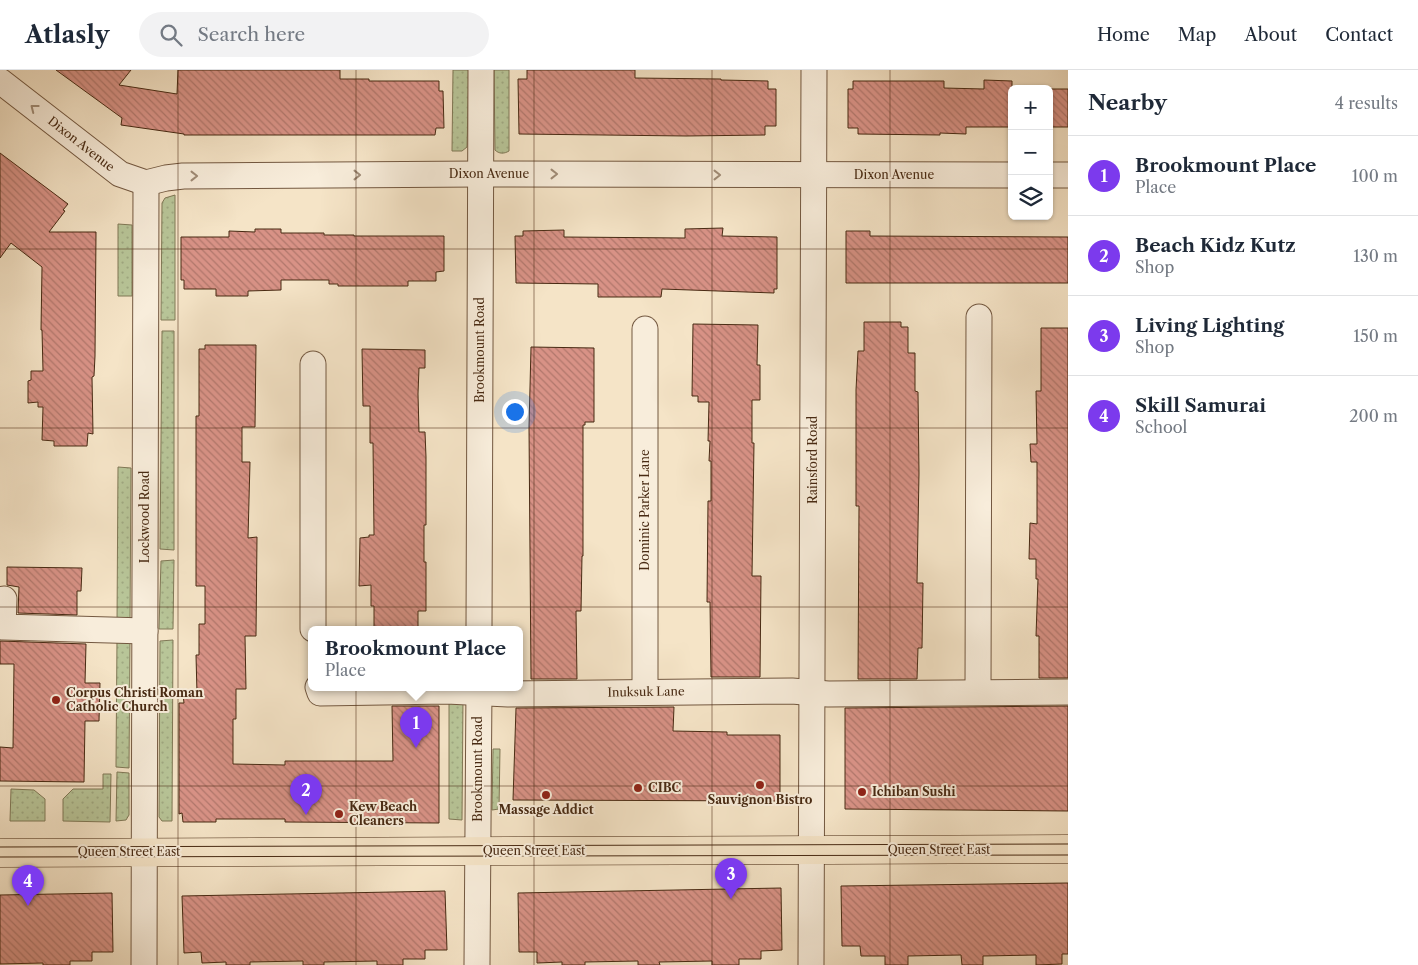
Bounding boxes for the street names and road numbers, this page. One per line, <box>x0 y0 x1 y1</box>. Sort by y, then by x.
street label: Dixon Avenue <box>45 113 118 174</box>
street label: Dixon Avenue <box>449 166 529 181</box>
street label: Dixon Avenue <box>854 167 934 182</box>
street label: Brookmount Road <box>472 297 487 403</box>
street label: Rainsford Road <box>805 415 820 504</box>
street label: Dominic Parker Lane <box>637 449 652 571</box>
street label: Lockwood Road <box>137 470 152 563</box>
street label: Inuksuk Lane <box>607 683 685 700</box>
street label: Brookmount Road <box>470 716 485 822</box>
street label: Queen Street East <box>888 842 991 857</box>
street label: Queen Street East <box>483 843 586 858</box>
street label: Queen Street East <box>78 844 181 859</box>

